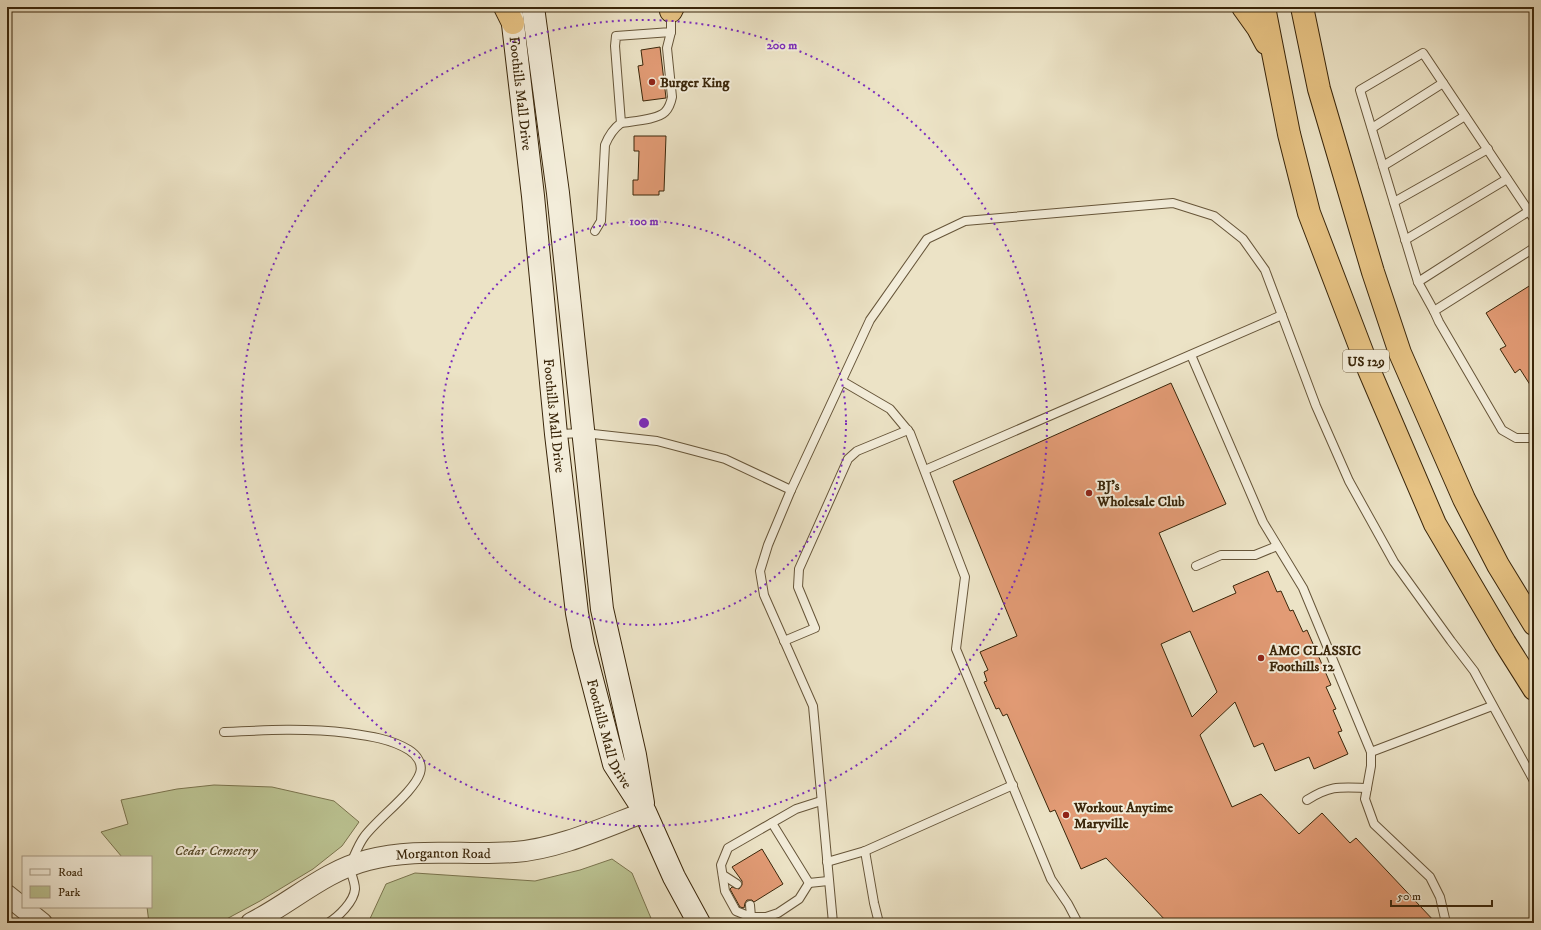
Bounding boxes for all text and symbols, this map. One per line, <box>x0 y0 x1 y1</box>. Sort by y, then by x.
street label: Foothills Mall Drive <box>504 36 536 152</box>
text: 200 m <box>767 38 797 53</box>
place label: Burger King <box>660 74 730 92</box>
marker: Burger King <box>647 77 657 87</box>
text: 100 m <box>630 214 658 229</box>
road number: US 129 <box>1343 350 1389 372</box>
street label: Foothills Mall Drive <box>539 358 569 474</box>
centre of rings <box>637 416 651 430</box>
place label: BJ's Wholesale Club <box>1096 477 1185 511</box>
marker: BJ's Wholesale Club <box>1084 488 1094 498</box>
place label: AMC CLASSIC Foothills 12 <box>1268 642 1361 676</box>
marker: AMC CLASSIC Foothills 12 <box>1256 653 1266 663</box>
street label: Foothills Mall Drive <box>582 677 636 792</box>
place label: Workout Anytime Maryville <box>1073 799 1173 833</box>
marker: Workout Anytime Maryville <box>1061 810 1071 820</box>
park label: Cedar Cemetery <box>174 842 259 860</box>
street label: Morganton Road <box>395 845 491 865</box>
legend <box>22 856 152 908</box>
text: Road <box>58 865 83 880</box>
scale bar <box>1391 882 1492 908</box>
text: Park <box>58 885 80 900</box>
text: 50 m <box>1397 889 1421 904</box>

